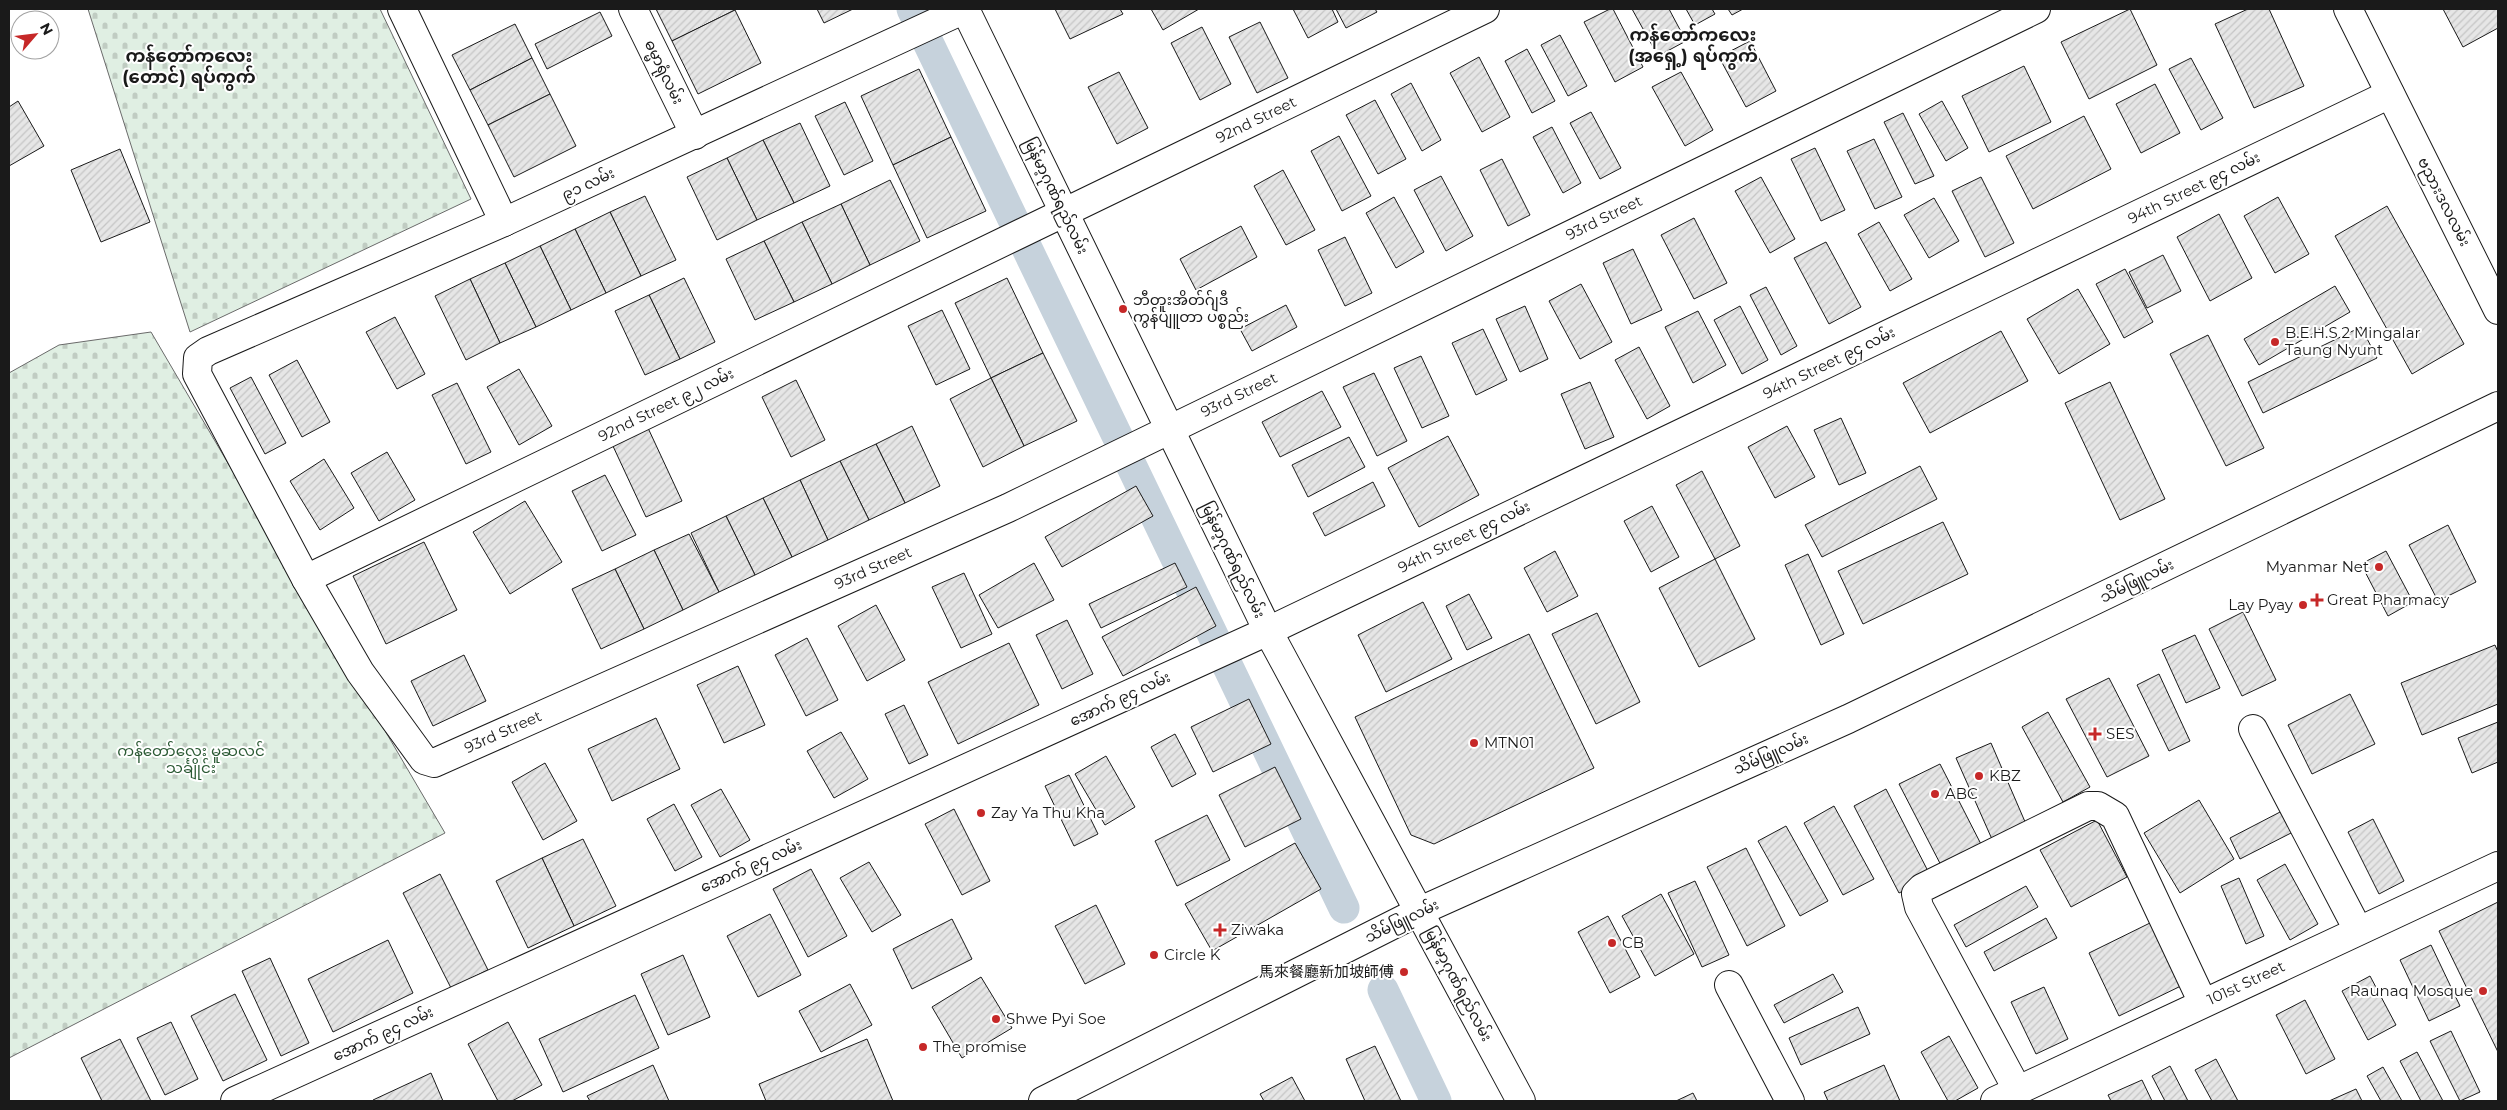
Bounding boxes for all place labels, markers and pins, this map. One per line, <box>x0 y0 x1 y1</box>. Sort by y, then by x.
place label: ဘီတူးအိတ်ဂ်ျဒီ ကွန်ပျူတာ ပစ္စည်း <box>1133 290 1249 329</box>
marker: ဘီတူးအိတ်ဂ်ျဒီ ကွန်ပျူတာ ပစ္စည်း <box>1117 303 1129 315</box>
place label: B.E.H.S 2 Mingalar Taung Nyunt <box>2285 323 2421 359</box>
marker: B.E.H.S 2 Mingalar Taung Nyunt <box>2269 336 2281 348</box>
place label: Myanmar Net <box>2266 557 2369 576</box>
marker: Myanmar Net <box>2373 561 2385 573</box>
place label: Great Pharmacy <box>2327 590 2450 609</box>
marker: Great Pharmacy <box>2311 594 2323 606</box>
place label: Lay Pyay <box>2228 595 2294 614</box>
marker: Lay Pyay <box>2297 599 2309 611</box>
place label: SES <box>2106 724 2135 743</box>
marker: SES <box>2088 727 2102 741</box>
place label: MTN01 <box>1484 733 1534 752</box>
marker: MTN01 <box>1468 737 1480 749</box>
place label: KBZ <box>1989 766 2021 785</box>
marker: KBZ <box>1973 770 1985 782</box>
place label: ABC <box>1945 784 1978 803</box>
marker: ABC <box>1929 788 1941 800</box>
place label: Zay Ya Thu Kha <box>991 803 1105 822</box>
marker: Zay Ya Thu Kha <box>975 807 987 819</box>
place label: Ziwaka <box>1231 920 1284 939</box>
marker: Ziwaka <box>1213 923 1227 937</box>
place label: CB <box>1622 933 1644 952</box>
marker: CB <box>1606 937 1618 949</box>
place label: Circle K <box>1164 945 1221 964</box>
marker: Circle K <box>1148 949 1160 961</box>
place label: 馬來餐廳新加坡師傅 <box>1259 962 1394 981</box>
marker: 馬來餐廳新加坡師傅 <box>1398 966 1410 978</box>
place label: Raunaq Mosque <box>2350 981 2473 1000</box>
marker: Raunaq Mosque <box>2477 985 2489 997</box>
place label: Shwe Pyi Soe <box>1006 1009 1106 1028</box>
marker: Shwe Pyi Soe <box>990 1013 1002 1025</box>
place label: The promise <box>933 1037 1026 1056</box>
marker: The promise <box>917 1041 929 1053</box>

